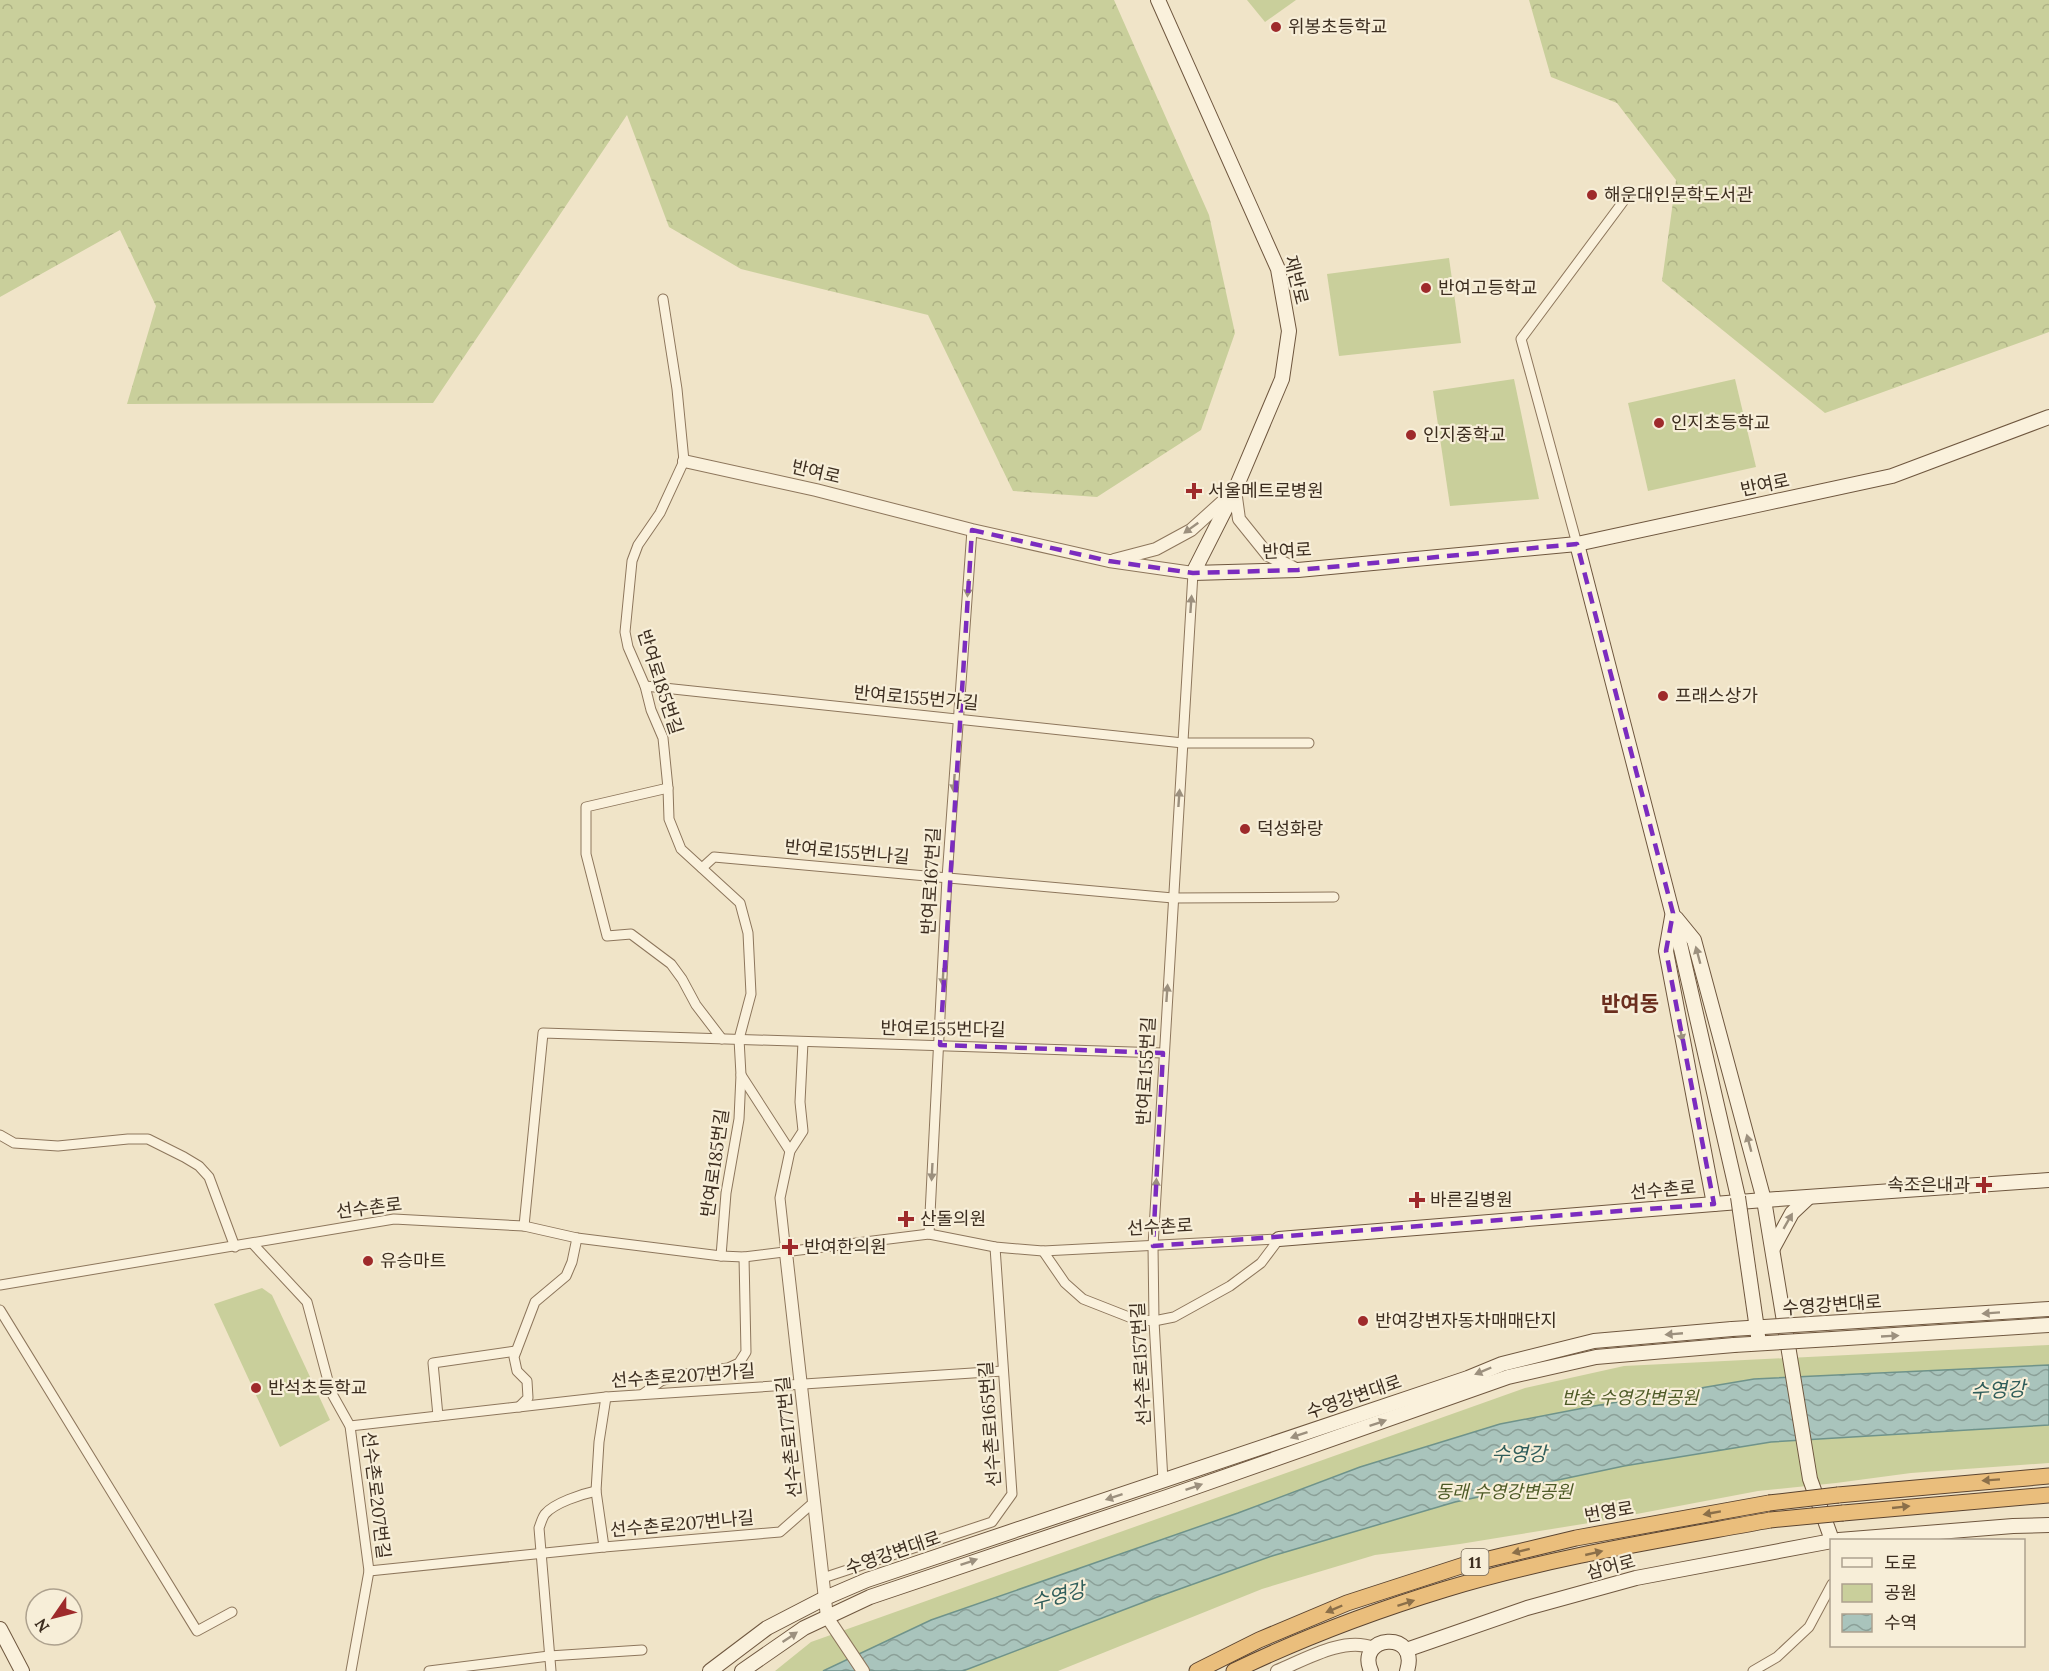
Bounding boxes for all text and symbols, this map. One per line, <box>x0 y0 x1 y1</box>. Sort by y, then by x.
place label: 위봉초등학교 <box>1288 15 1387 38</box>
marker: 위봉초등학교 <box>1269 20 1283 34</box>
place label: 해운대인문학도서관 <box>1604 183 1753 206</box>
marker: 해운대인문학도서관 <box>1585 188 1599 202</box>
street label: 재반로 <box>1279 253 1314 307</box>
place label: 반여고등학교 <box>1438 276 1537 299</box>
marker: 반여고등학교 <box>1419 281 1433 295</box>
place label: 인지초등학교 <box>1671 411 1770 434</box>
marker: 인지초등학교 <box>1652 416 1666 430</box>
place label: 인지중학교 <box>1423 423 1506 446</box>
marker: 인지중학교 <box>1404 428 1418 442</box>
street label: 반여로 <box>789 455 843 488</box>
street label: 반여로 <box>1738 468 1792 501</box>
place label: 서울메트로병원 <box>1208 479 1324 502</box>
marker: 서울메트로병원 <box>1185 482 1203 500</box>
one-way arrow <box>1184 522 1200 534</box>
street label: 반여로 <box>1262 538 1312 563</box>
one-way arrow <box>963 579 973 598</box>
one-way arrow <box>1187 594 1196 613</box>
street label: 반여로185번길 <box>633 626 688 737</box>
street label: 반여로155번가길 <box>853 681 980 714</box>
place label: 프래스상가 <box>1675 684 1758 707</box>
marker: 프래스상가 <box>1656 689 1670 703</box>
one-way arrow <box>949 773 959 792</box>
one-way arrow <box>1175 789 1184 808</box>
place label: 덕성화랑 <box>1257 817 1323 840</box>
marker: 덕성화랑 <box>1238 822 1252 836</box>
street label: 반여로167번길 <box>916 826 945 935</box>
street label: 반여로155번나길 <box>784 835 911 868</box>
one-way arrow <box>1693 946 1702 964</box>
one-way arrow <box>938 968 947 987</box>
one-way arrow <box>1162 983 1172 1002</box>
district label: 반여동 <box>1601 990 1659 1017</box>
street label: 반여로155번다길 <box>880 1016 1006 1041</box>
street label: 반여로155번길 <box>1131 1016 1160 1126</box>
one-way arrow <box>1677 1023 1686 1042</box>
street label: 반여로185번길 <box>696 1107 733 1219</box>
one-way arrow <box>1744 1134 1753 1152</box>
one-way arrow <box>928 1162 937 1181</box>
place label: 속조은내과 <box>1887 1173 1970 1196</box>
street label: 선수촌로 <box>1629 1175 1697 1204</box>
marker: 속조은내과 <box>1975 1176 1993 1194</box>
one-way arrow <box>1152 1178 1161 1197</box>
place label: 바른길병원 <box>1430 1188 1513 1211</box>
marker: 바른길병원 <box>1408 1191 1426 1209</box>
street label: 선수촌로 <box>335 1192 403 1223</box>
place label: 산돌의원 <box>920 1207 986 1230</box>
marker: 산돌의원 <box>897 1210 915 1228</box>
street label: 선수촌로 <box>1126 1213 1194 1240</box>
one-way arrow <box>1783 1213 1794 1229</box>
place label: 반여한의원 <box>804 1235 887 1258</box>
marker: 반여한의원 <box>781 1238 799 1256</box>
place label: 유승마트 <box>380 1249 446 1272</box>
marker: 유승마트 <box>361 1254 375 1268</box>
street label: 수영강변대로 <box>1782 1290 1882 1319</box>
street label: 선수촌로157번길 <box>1126 1301 1155 1427</box>
one-way arrow <box>1981 1308 2000 1317</box>
place label: 반여강변자동차매매단지 <box>1375 1309 1557 1332</box>
marker: 반여강변자동차매매단지 <box>1356 1314 1370 1328</box>
one-way arrow <box>1664 1329 1683 1339</box>
one-way arrow <box>1880 1331 1899 1341</box>
street label: 선수촌로207번가길 <box>610 1359 756 1392</box>
street label: 선수촌로165번길 <box>974 1360 1005 1488</box>
one-way arrow <box>1474 1366 1492 1376</box>
street label: 수영강변대로 <box>1303 1369 1405 1424</box>
street label: 선수촌로177번길 <box>771 1375 806 1499</box>
water label: 수영강 <box>1970 1375 2029 1403</box>
place label: 반석초등학교 <box>268 1376 367 1399</box>
marker: 반석초등학교 <box>249 1381 263 1395</box>
park label: 반송 수영강변공원 <box>1561 1386 1700 1409</box>
one-way arrow <box>1369 1417 1387 1427</box>
street label: 선수촌로207번길 <box>357 1430 396 1560</box>
one-way arrow <box>1290 1431 1308 1440</box>
water label: 수영강 <box>1491 1441 1549 1466</box>
one-way arrow <box>1981 1476 2000 1485</box>
park label: 동래 수영강변공원 <box>1435 1480 1574 1503</box>
one-way arrow <box>1185 1482 1203 1492</box>
one-way arrow <box>1105 1493 1123 1502</box>
street label: 번영로 <box>1582 1496 1635 1527</box>
one-way arrow <box>1892 1502 1911 1512</box>
street label: 선수촌로207번나길 <box>609 1506 755 1541</box>
one-way arrow <box>1702 1509 1721 1518</box>
street label: 수영강변대로 <box>842 1525 944 1580</box>
legend <box>1830 1539 2025 1647</box>
one-way arrow <box>1511 1547 1530 1556</box>
one-way arrow <box>1585 1547 1603 1557</box>
road number: 11 <box>1462 1549 1488 1575</box>
street label: 삼어로 <box>1584 1549 1638 1584</box>
text: 도로 <box>1884 1551 1917 1574</box>
one-way arrow <box>960 1557 978 1566</box>
water label: 수영강 <box>1028 1576 1090 1615</box>
text: 공원 <box>1884 1581 1917 1604</box>
north arrow <box>24 1587 84 1647</box>
one-way arrow <box>1397 1597 1415 1607</box>
one-way arrow <box>1325 1604 1343 1614</box>
text: 수역 <box>1884 1611 1917 1634</box>
text: N <box>30 1615 53 1636</box>
one-way arrow <box>781 1631 797 1643</box>

